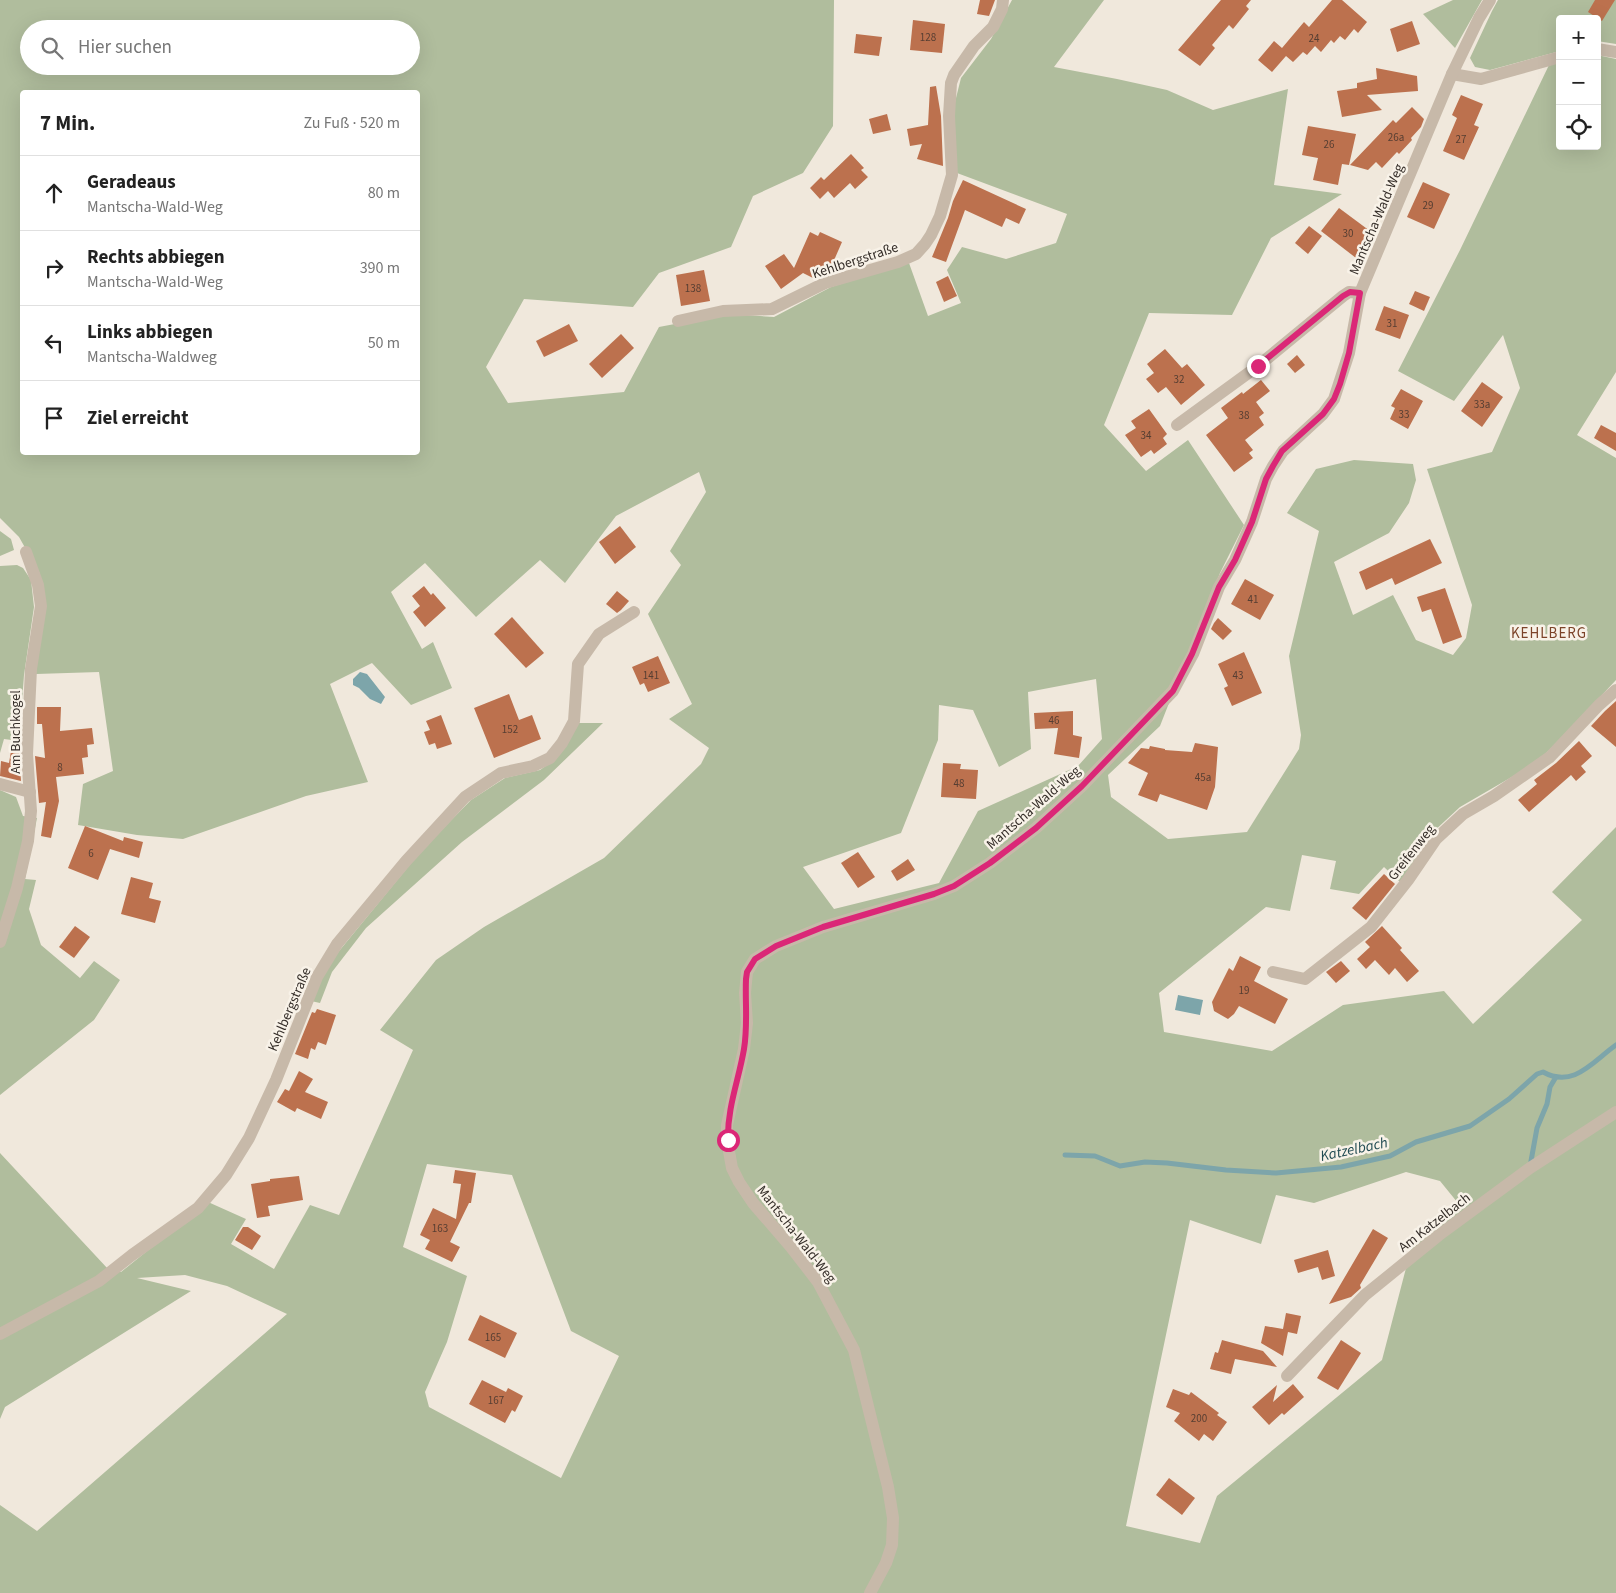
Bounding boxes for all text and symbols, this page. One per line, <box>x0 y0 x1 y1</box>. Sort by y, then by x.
map controls <box>1556 15 1601 150</box>
button: + <box>1556 15 1601 60</box>
search box <box>20 20 420 75</box>
house number: 128 <box>920 30 937 45</box>
house number: 24 <box>1309 31 1320 46</box>
icon: search <box>38 34 66 62</box>
text: Hier suchen <box>78 34 172 61</box>
button: − <box>1556 60 1601 105</box>
button: locate <box>1556 105 1601 150</box>
text: 7 Min. <box>40 108 95 138</box>
text: Zu Fuß · 520 m <box>304 112 400 134</box>
house number: 26a <box>1388 130 1404 145</box>
house number: 27 <box>1456 132 1466 147</box>
house number: 26 <box>1324 137 1335 152</box>
street label: Mantscha-Wald-Weg <box>1344 161 1409 278</box>
text: Geradeaus <box>87 169 176 196</box>
icon: ahead <box>40 179 68 207</box>
text: 80 m <box>368 182 400 204</box>
text: Mantscha-Wald-Weg <box>87 196 223 218</box>
house number: 29 <box>1423 198 1433 213</box>
house number: 30 <box>1343 226 1353 241</box>
street label: Kehlbergstraße <box>810 238 901 284</box>
text: Rechts abbiegen <box>87 244 225 271</box>
icon: right <box>40 254 68 282</box>
text: 390 m <box>360 257 400 279</box>
text: Mantscha-Wald-Weg <box>87 271 223 293</box>
house number: 138 <box>685 281 702 296</box>
house number: 31 <box>1387 316 1397 331</box>
text: Links abbiegen <box>87 319 213 346</box>
icon: left <box>40 329 68 357</box>
text: 50 m <box>368 332 400 354</box>
text: Mantscha-Waldweg <box>87 346 217 368</box>
route end <box>1247 355 1270 378</box>
house number: 32 <box>1174 372 1184 387</box>
house number: 33a <box>1474 397 1490 412</box>
icon: arrive <box>40 404 68 432</box>
text: Ziel erreicht <box>87 405 188 432</box>
house number: 33 <box>1399 407 1409 422</box>
house number: 38 <box>1239 408 1250 423</box>
house number: 34 <box>1141 428 1152 443</box>
house number: 41 <box>1248 592 1258 607</box>
district label: KEHLBERG <box>1511 623 1587 644</box>
house number: 141 <box>643 668 659 683</box>
house number: 43 <box>1233 668 1243 683</box>
street label: Am Buchkogel <box>6 690 26 774</box>
house number: 46 <box>1049 713 1060 728</box>
house number: 152 <box>502 722 518 737</box>
house number: 8 <box>57 760 63 775</box>
street label: Mantscha-Wald-Weg <box>982 761 1085 854</box>
house number: 45a <box>1195 770 1211 785</box>
house number: 48 <box>954 776 965 791</box>
street label: Greifenweg <box>1384 820 1440 885</box>
house number: 6 <box>88 846 94 861</box>
street label: Kehlbergstraße <box>263 964 317 1054</box>
house number: 19 <box>1239 983 1249 998</box>
route start <box>717 1129 740 1152</box>
water label: Katzelbach <box>1318 1132 1390 1167</box>
street label: Mantscha-Wald-Weg <box>752 1182 841 1288</box>
street label: Am Katzelbach <box>1394 1188 1475 1257</box>
house number: 163 <box>432 1221 448 1236</box>
house number: 165 <box>485 1330 501 1345</box>
house number: 167 <box>488 1393 504 1408</box>
house number: 200 <box>1191 1411 1207 1426</box>

